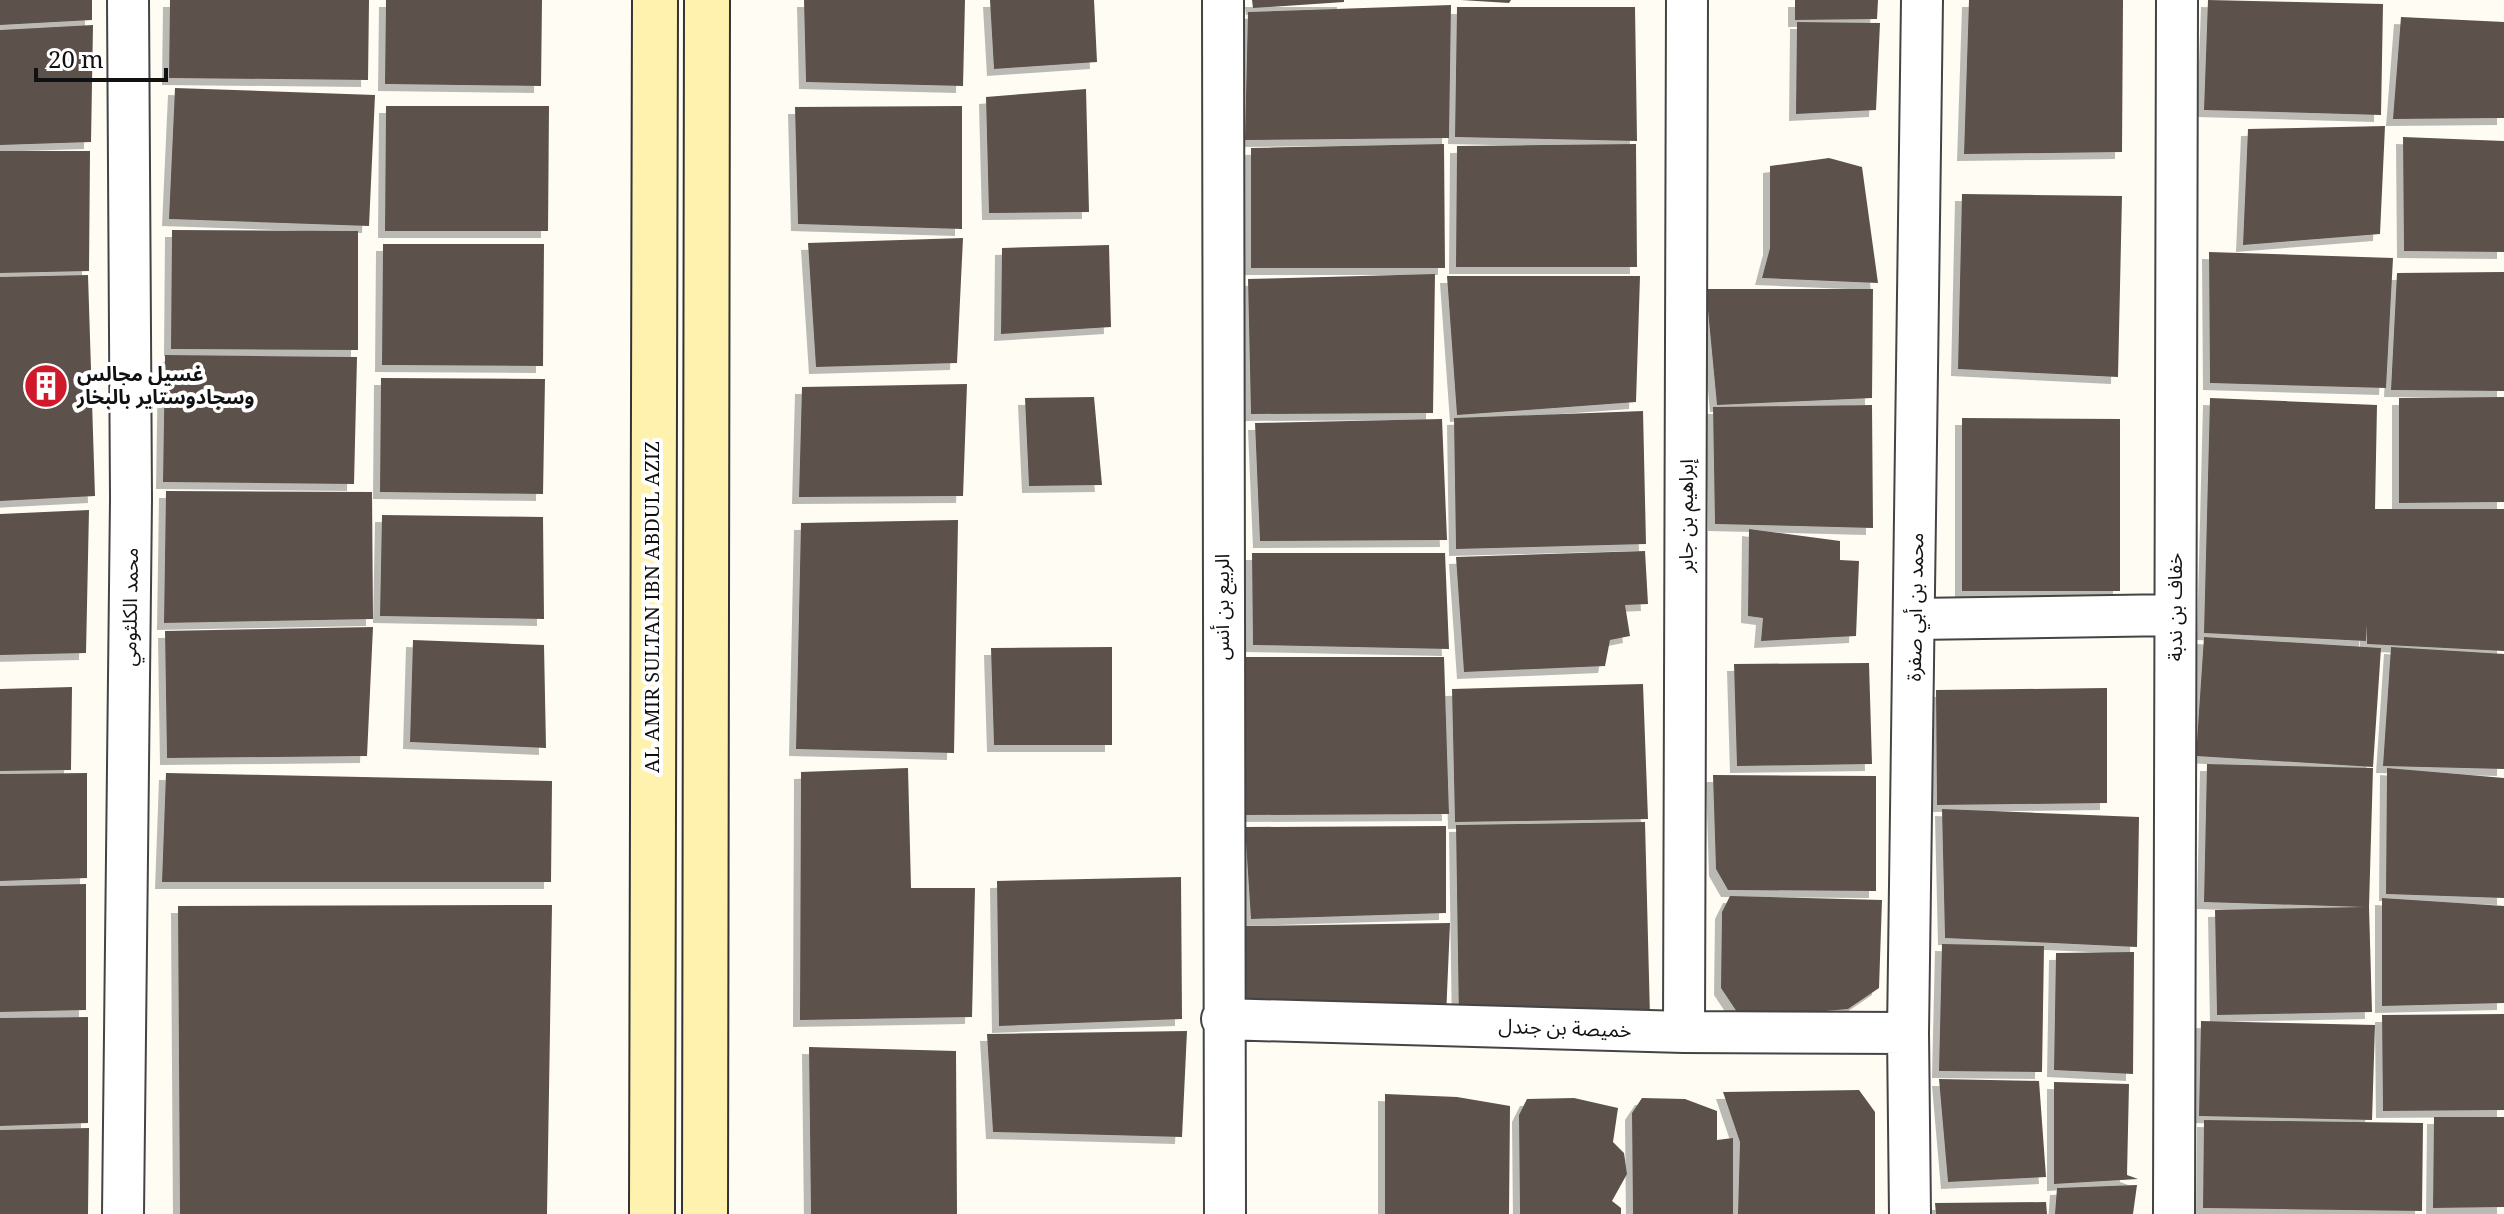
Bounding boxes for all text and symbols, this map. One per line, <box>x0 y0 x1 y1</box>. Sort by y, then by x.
scale bar <box>36 32 166 82</box>
text: 20 m <box>48 42 104 75</box>
place label: غسيل مجالس وسجادوستاير بالبخار <box>76 360 255 410</box>
building icon: غسيل مجالس وسجادوستاير بالبخار <box>22 362 70 410</box>
street label: AL AMIR SULTAN IBN ABDUL AZIZ <box>638 441 665 773</box>
street label: إبراهيم بن جابر <box>1672 458 1701 574</box>
street label: محمد بن أبي صفرة <box>1900 532 1932 682</box>
street label: محمد الكلثومي <box>115 547 147 667</box>
street label: خفاف بن ندبة <box>2161 553 2188 661</box>
street label: الربيع بن أنس <box>1208 554 1237 660</box>
street label: خميصة بن جندل <box>1498 1012 1632 1043</box>

